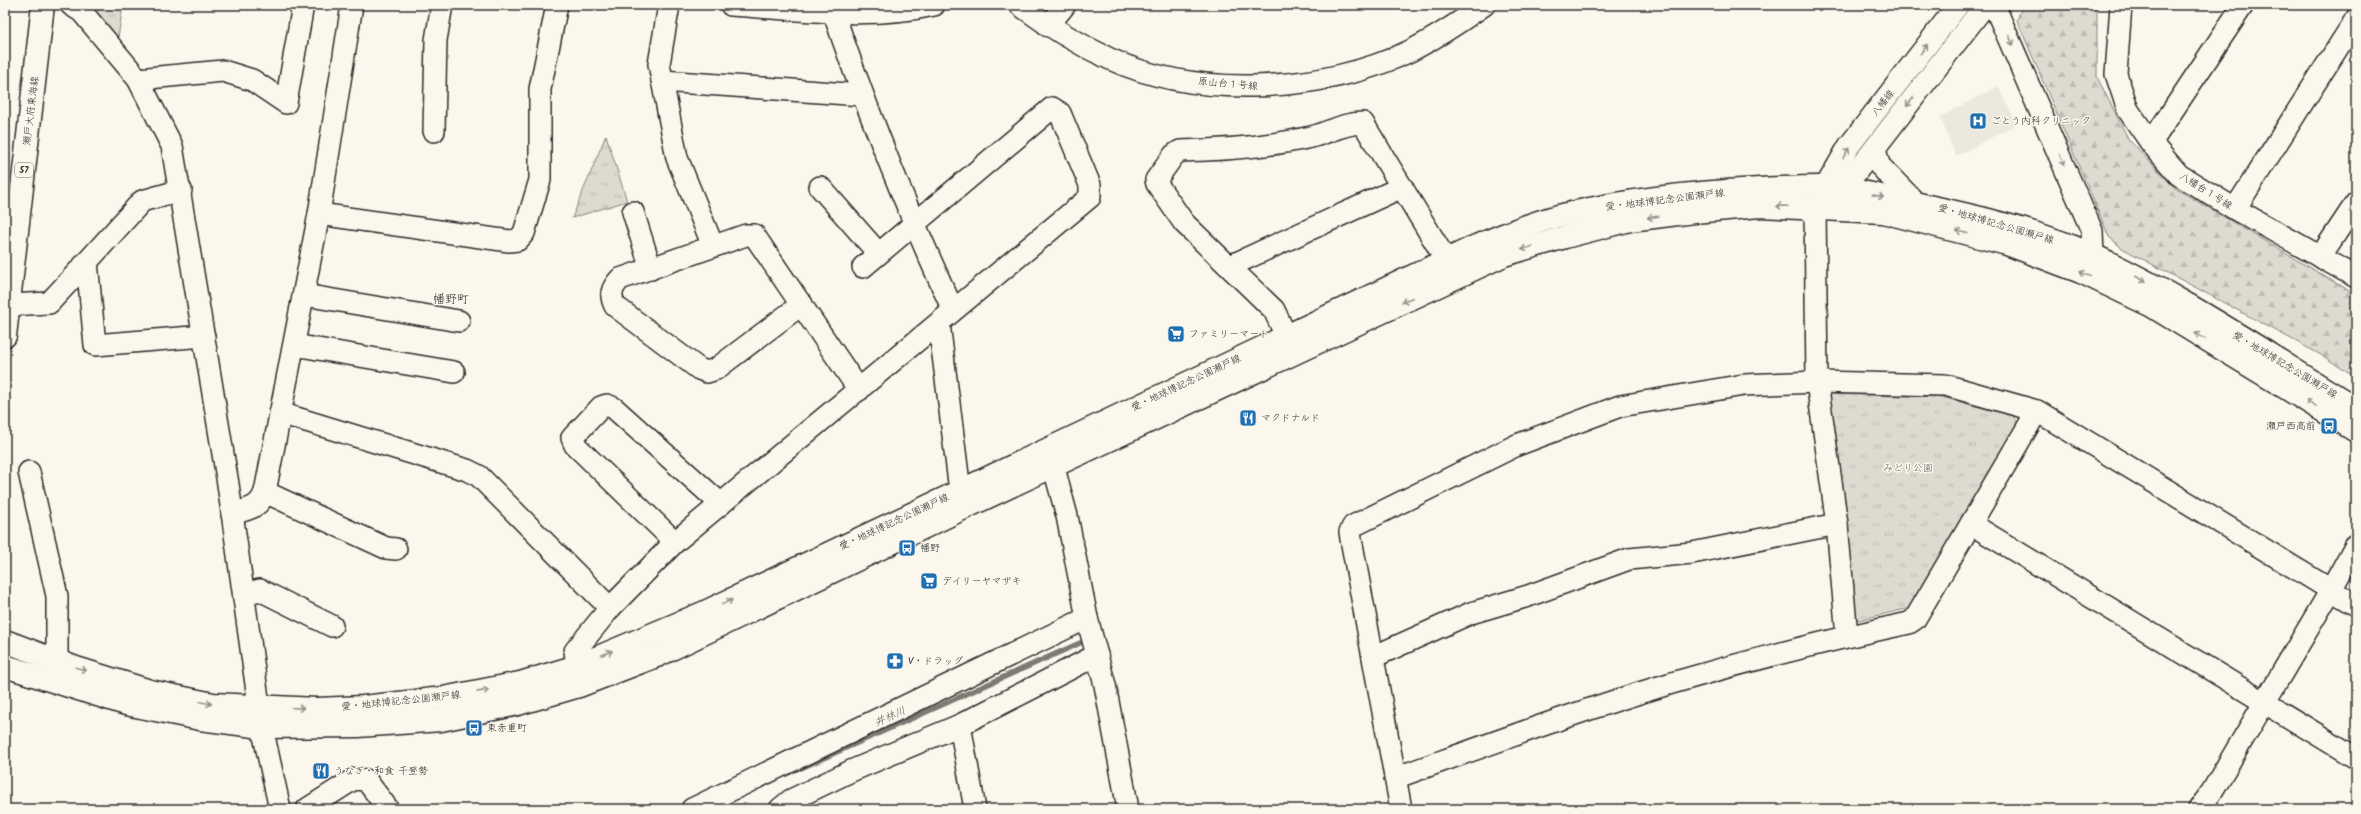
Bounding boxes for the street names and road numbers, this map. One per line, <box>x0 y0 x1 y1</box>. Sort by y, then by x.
street label: 原山台１号線 <box>1197 73 1259 95</box>
street label: 瀬戸大府東海線 <box>19 75 43 147</box>
street label: 八幡線 <box>1867 86 1899 120</box>
road number: 57 <box>15 163 33 177</box>
street label: 八幡台１号線 <box>2176 168 2236 214</box>
street label: 愛・地球博記念公園瀬戸線 <box>1604 185 1726 215</box>
street label: 愛・地球博記念公園瀬戸線 <box>1936 200 2056 248</box>
street label: 愛・地球博記念公園瀬戸線 <box>2229 327 2341 403</box>
street label: 愛・地球博記念公園瀬戸線 <box>1128 350 1244 416</box>
street label: 愛・地球博記念公園瀬戸線 <box>836 489 952 555</box>
street label: 愛・地球博記念公園瀬戸線 <box>340 687 462 715</box>

